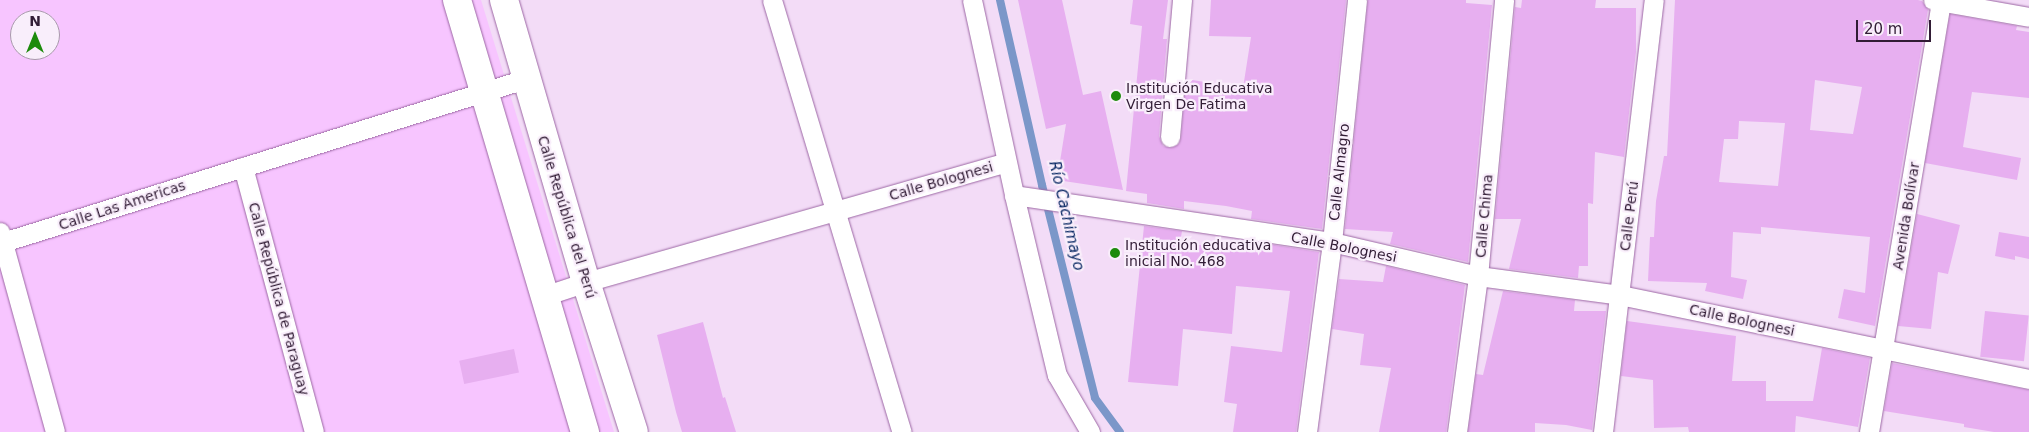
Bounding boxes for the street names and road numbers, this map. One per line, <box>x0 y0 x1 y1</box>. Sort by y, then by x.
street label: Calle Almagro <box>1326 122 1352 222</box>
street label: Calle República del Perú <box>534 134 600 300</box>
street label: Calle Bolognesi <box>887 158 995 204</box>
street label: Avenida Bolívar <box>1889 161 1923 271</box>
street label: Calle Chima <box>1472 173 1496 259</box>
street label: Calle Las Americas <box>56 177 188 233</box>
street label: Calle Perú <box>1616 180 1642 252</box>
street label: Calle República de Paraguay <box>245 201 313 397</box>
street label: Calle Bolognesi <box>1290 229 1398 265</box>
street label: Calle Bolognesi <box>1688 301 1796 339</box>

